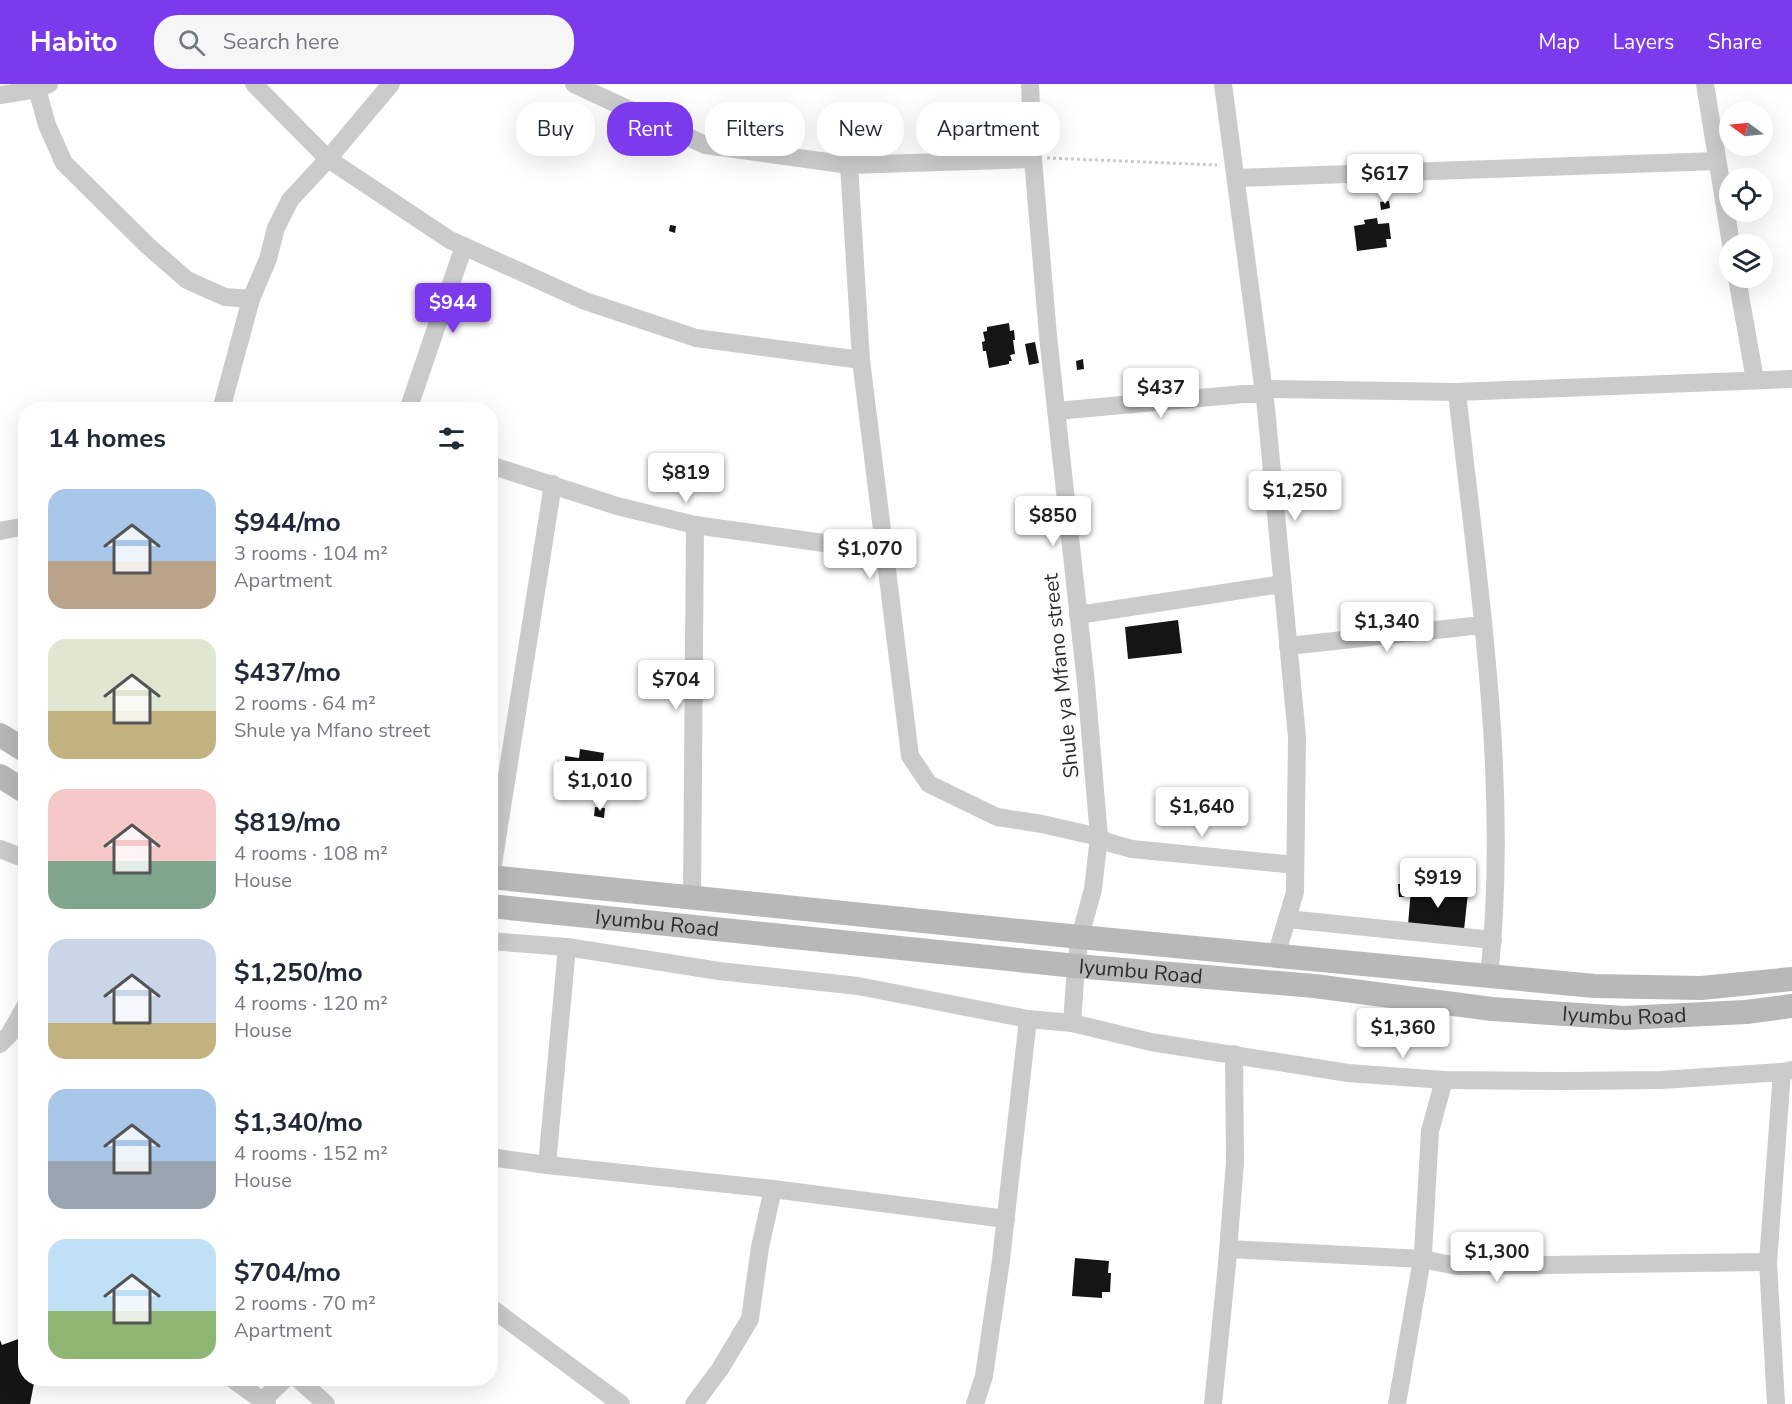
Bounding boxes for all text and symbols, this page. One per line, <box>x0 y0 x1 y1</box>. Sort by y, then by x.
search box <box>154 15 574 69</box>
text: Habito <box>30 23 118 61</box>
icon: search <box>175 26 208 59</box>
text: Search here <box>223 27 339 57</box>
text: Map <box>1538 28 1580 56</box>
text: Layers <box>1613 28 1674 56</box>
text: Share <box>1707 28 1762 56</box>
chip: Buy <box>516 102 595 156</box>
chip: Rent <box>607 102 693 156</box>
chip: Filters <box>705 102 805 156</box>
chip: New <box>817 102 904 156</box>
chip: Apartment <box>916 102 1060 156</box>
north arrow <box>1719 102 1773 156</box>
map controls <box>1719 102 1773 288</box>
pin: $617 <box>1349 154 1421 205</box>
text: $617 <box>1361 160 1409 187</box>
button: locate <box>1719 168 1773 222</box>
button: layers <box>1719 234 1773 288</box>
pin: $944 <box>417 283 489 334</box>
text: $944 <box>429 289 477 316</box>
pin: $437 <box>1125 368 1197 419</box>
text: $437 <box>1137 374 1185 401</box>
text: 14 homes <box>48 421 166 456</box>
icon: filters <box>435 422 468 455</box>
pin: $819 <box>650 453 722 504</box>
text: $819 <box>662 459 710 486</box>
pin: $1,250 <box>1246 471 1344 522</box>
text: $1,250 <box>1263 477 1327 504</box>
pin: $850 <box>1017 496 1089 547</box>
text: $850 <box>1029 502 1077 529</box>
text: $944/mo <box>234 505 341 540</box>
icon: home <box>96 513 168 585</box>
pin: $1,070 <box>821 529 919 580</box>
text: $1,070 <box>838 535 902 562</box>
text: 3 rooms · 104 m² <box>234 540 388 567</box>
text: Apartment <box>234 567 332 594</box>
street label: Shule ya Mfano street <box>1036 572 1086 780</box>
pin: $1,340 <box>1338 602 1436 653</box>
text: $1,340 <box>1355 608 1419 635</box>
text: $437/mo <box>234 655 341 690</box>
pin: $704 <box>640 660 712 711</box>
icon: home <box>96 663 168 735</box>
text: $704 <box>652 666 700 693</box>
text: 2 rooms · 64 m² <box>234 690 376 717</box>
text: Shule ya Mfano street <box>234 717 430 744</box>
pin: $1,010 <box>551 761 649 812</box>
text: $1,010 <box>568 767 632 794</box>
pin: $1,640 <box>1153 787 1251 838</box>
text: $1,640 <box>1170 793 1234 820</box>
text: $819/mo <box>234 805 341 840</box>
icon: home <box>96 813 168 885</box>
text: 4 rooms · 108 m² <box>234 840 388 867</box>
pin: $919 <box>1402 858 1474 909</box>
text: $919 <box>1414 864 1462 891</box>
text: House <box>234 867 292 894</box>
street label: Iyumbu Road <box>594 903 720 943</box>
street label: Iyumbu Road <box>1078 952 1204 991</box>
text: $1,250/mo <box>234 955 363 990</box>
icon: home <box>96 963 168 1035</box>
text: 4 rooms · 120 m² <box>234 990 388 1017</box>
street label: Iyumbu Road <box>1561 1000 1687 1032</box>
pin: $1,360 <box>1354 1008 1452 1059</box>
text: $1,360 <box>1371 1014 1435 1041</box>
text: House <box>234 1017 292 1044</box>
text: $1,340/mo <box>234 1105 363 1140</box>
icon: home <box>96 1113 168 1185</box>
text: 4 rooms · 152 m² <box>234 1140 388 1167</box>
text: House <box>234 1167 292 1194</box>
pin: $1,300 <box>1448 1232 1546 1283</box>
text: $1,300 <box>1465 1238 1529 1265</box>
text: $704/mo <box>234 1255 341 1290</box>
icon: home <box>96 1263 168 1335</box>
text: 2 rooms · 70 m² <box>234 1290 376 1317</box>
text: Apartment <box>234 1317 332 1344</box>

